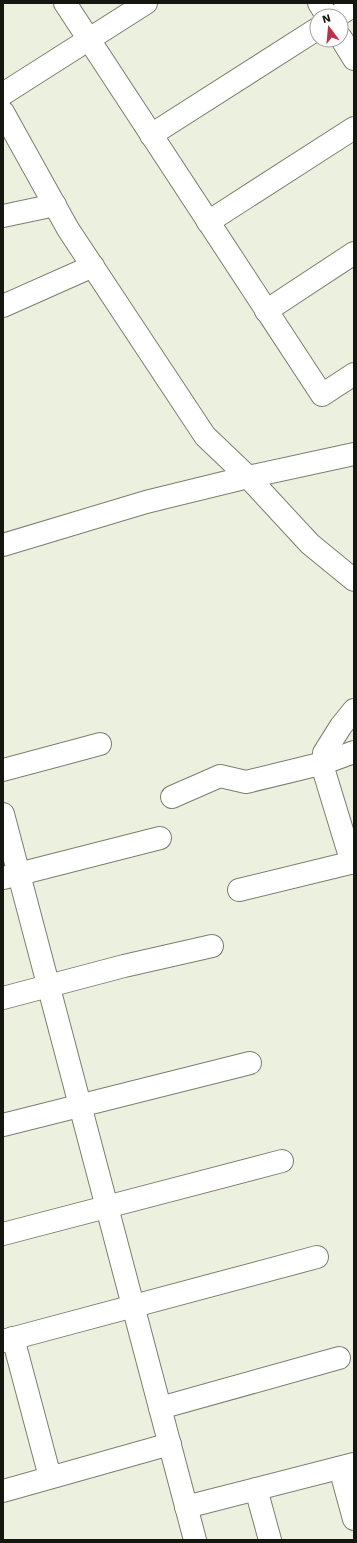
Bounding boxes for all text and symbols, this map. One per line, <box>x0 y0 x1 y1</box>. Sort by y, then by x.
north arrow <box>309 8 349 48</box>
text: N <box>321 11 332 26</box>

